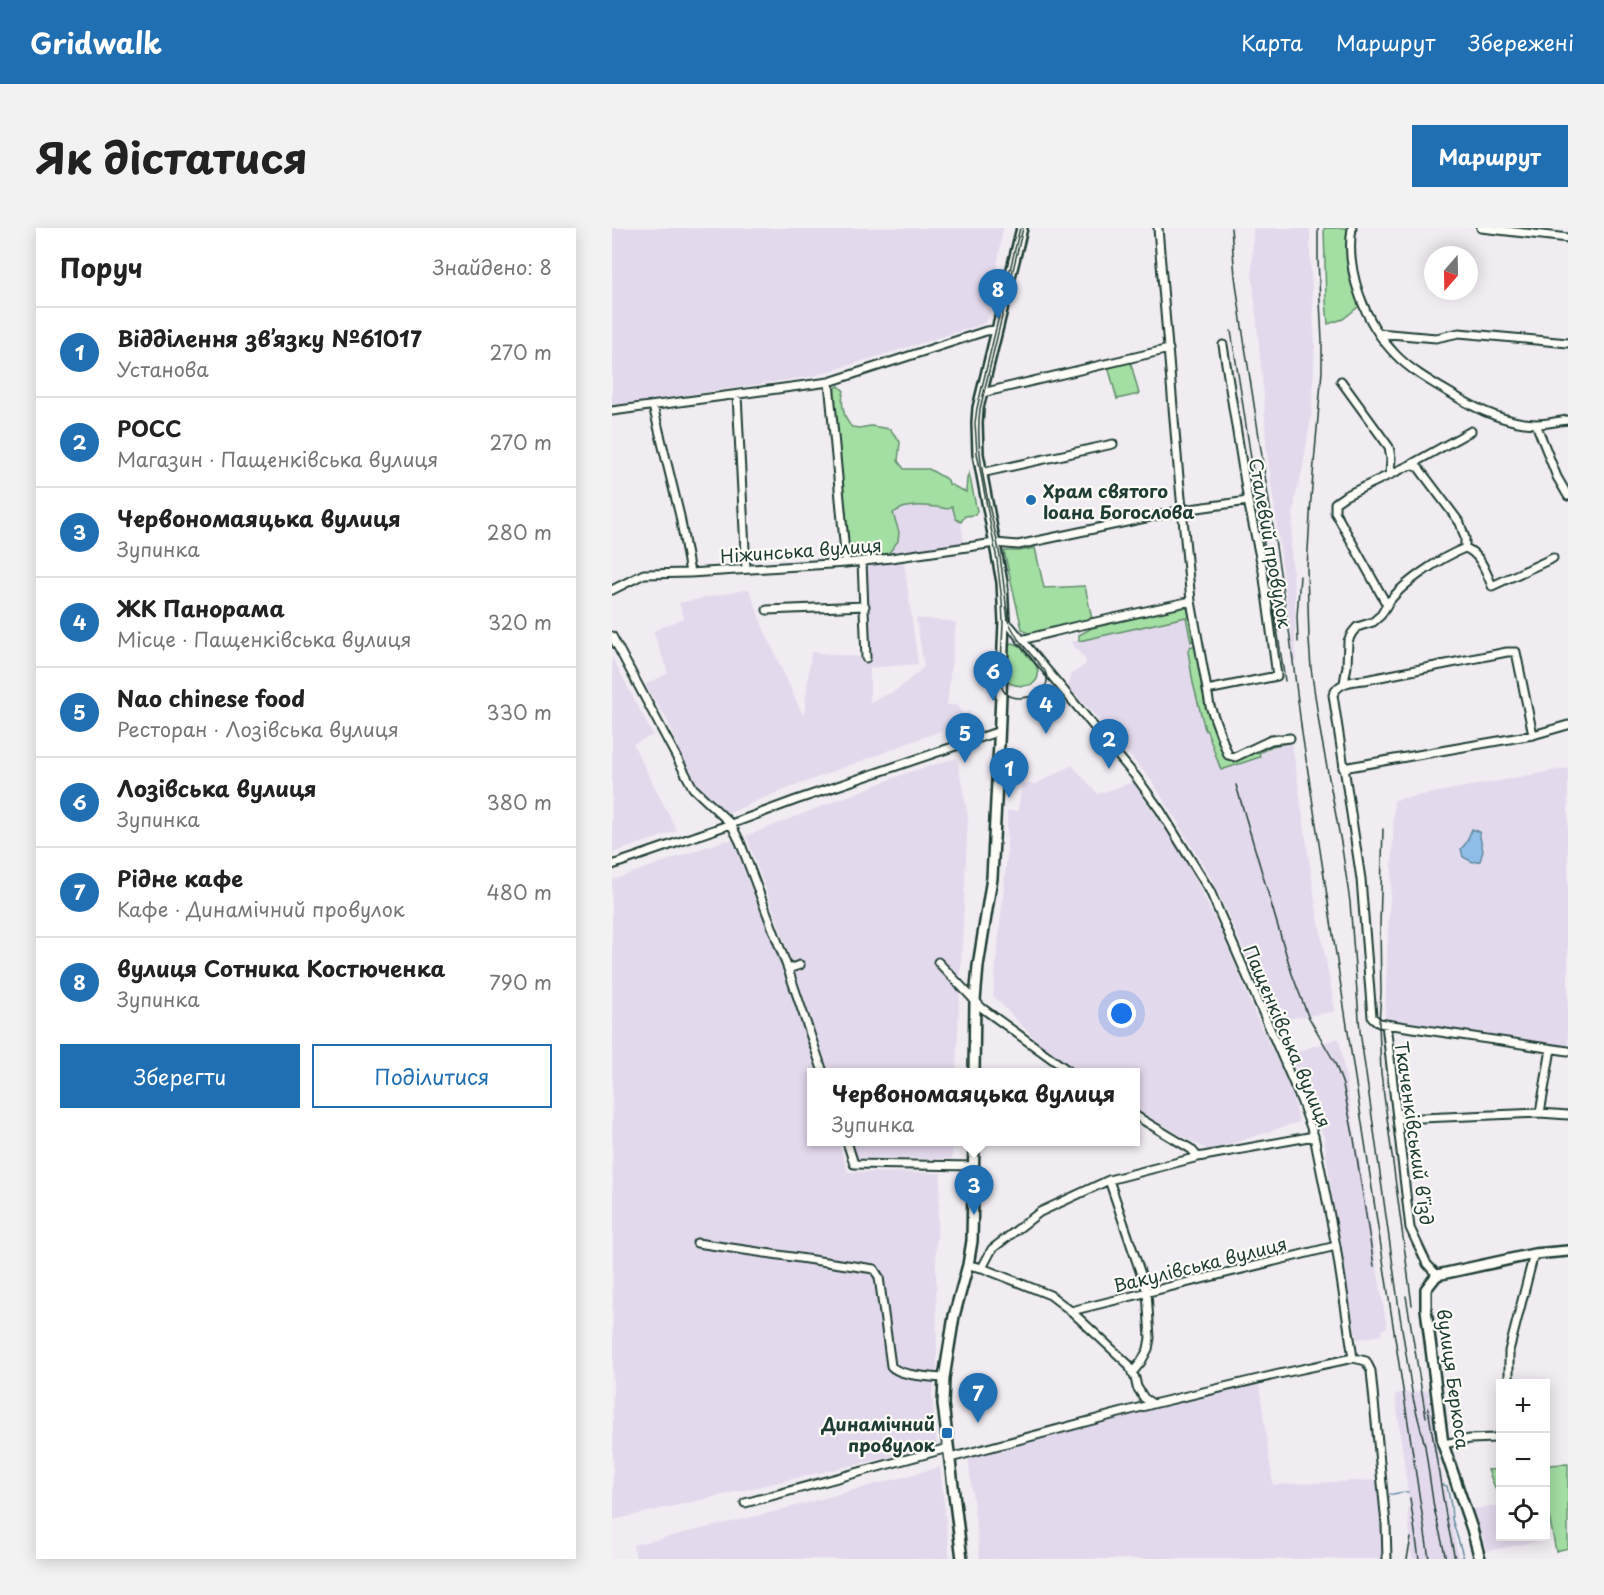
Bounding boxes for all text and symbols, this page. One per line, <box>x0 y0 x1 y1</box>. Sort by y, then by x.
text: Gridwalk <box>30 21 162 64</box>
text: Карта <box>1241 26 1303 58</box>
text: Маршрут <box>1336 26 1435 58</box>
text: Збережені <box>1468 26 1574 58</box>
text: Як дістатися <box>36 125 308 188</box>
button: Маршрут <box>1412 125 1568 187</box>
north arrow <box>1424 246 1478 300</box>
text: Поруч <box>60 248 143 287</box>
text: Знайдено: 8 <box>433 252 552 282</box>
pin: 8 <box>978 270 1018 319</box>
text: Відділення зв’язку №61017 <box>117 321 422 354</box>
text: 1 <box>75 337 84 367</box>
text: 270 m <box>489 337 552 367</box>
text: Установа <box>117 354 209 384</box>
text: РОСС <box>117 411 182 444</box>
text: 2 <box>72 427 87 457</box>
text: 270 m <box>489 427 552 457</box>
text: Магазин · Пащенківська вулиця <box>117 444 438 474</box>
street label: Сталевий провулок <box>1243 456 1299 630</box>
place label: Храм святого Іоана Богослова <box>1043 477 1194 525</box>
marker: Храм святого Іоана Богослова <box>1024 493 1038 507</box>
text: Червономаяцька вулиця <box>117 501 401 534</box>
text: 3 <box>73 517 86 547</box>
text: 280 m <box>487 517 552 547</box>
street label: Ніжинська вулиця <box>719 531 883 569</box>
text: Зупинка <box>117 534 200 564</box>
text: ЖК Панорама <box>117 591 285 624</box>
text: 4 <box>73 607 86 637</box>
text: 320 m <box>488 607 552 637</box>
text: Місце · Пащенківська вулиця <box>117 624 412 654</box>
pin: 6 <box>974 652 1012 701</box>
text: Nao chinese food <box>117 681 305 714</box>
pin: 4 <box>1026 684 1066 734</box>
text: 5 <box>73 697 86 727</box>
text: 330 m <box>486 697 552 727</box>
text: Ресторан · Лозівська вулиця <box>117 714 399 744</box>
pin: 5 <box>946 714 984 763</box>
pin: 2 <box>1090 720 1128 769</box>
pin: 1 <box>990 748 1028 798</box>
text: Лозівська вулиця <box>117 771 317 804</box>
text: 6 <box>72 787 87 817</box>
text: 380 m <box>486 787 552 817</box>
text: Зупинка <box>117 804 200 834</box>
text: Рідне кафе <box>117 861 243 894</box>
text: 7 <box>74 877 85 907</box>
text: 480 m <box>487 877 552 907</box>
text: Кафе · Динамічний провулок <box>117 894 405 924</box>
street label: Пащенківська вулиця <box>1237 941 1339 1131</box>
text: вулиця Сотника Костюченка <box>117 951 445 984</box>
text: 8 <box>73 967 86 997</box>
text: 790 m <box>489 967 552 997</box>
text: Зупинка <box>117 984 200 1014</box>
your location <box>1107 999 1136 1028</box>
street label: Ткаченківський в'їзд <box>1389 1039 1441 1227</box>
button: Зберегти <box>60 1044 300 1108</box>
button: Поділитися <box>312 1044 552 1108</box>
popup <box>807 1068 1140 1146</box>
text: Червономаяцька вулиця <box>832 1076 1115 1109</box>
text: Зупинка <box>832 1109 914 1139</box>
pin: 3 <box>954 1166 994 1215</box>
street label: Вакулівська вулиця <box>1110 1229 1290 1299</box>
street label: вулиця Беркоса <box>1431 1307 1477 1452</box>
pin: 7 <box>958 1374 998 1423</box>
map controls <box>1496 1379 1550 1541</box>
button: + <box>1496 1379 1550 1433</box>
place label: Динамічний провулок <box>820 1410 936 1458</box>
marker: Динамічний провулок <box>940 1426 954 1440</box>
button: − <box>1496 1433 1550 1487</box>
button: locate <box>1496 1487 1550 1541</box>

